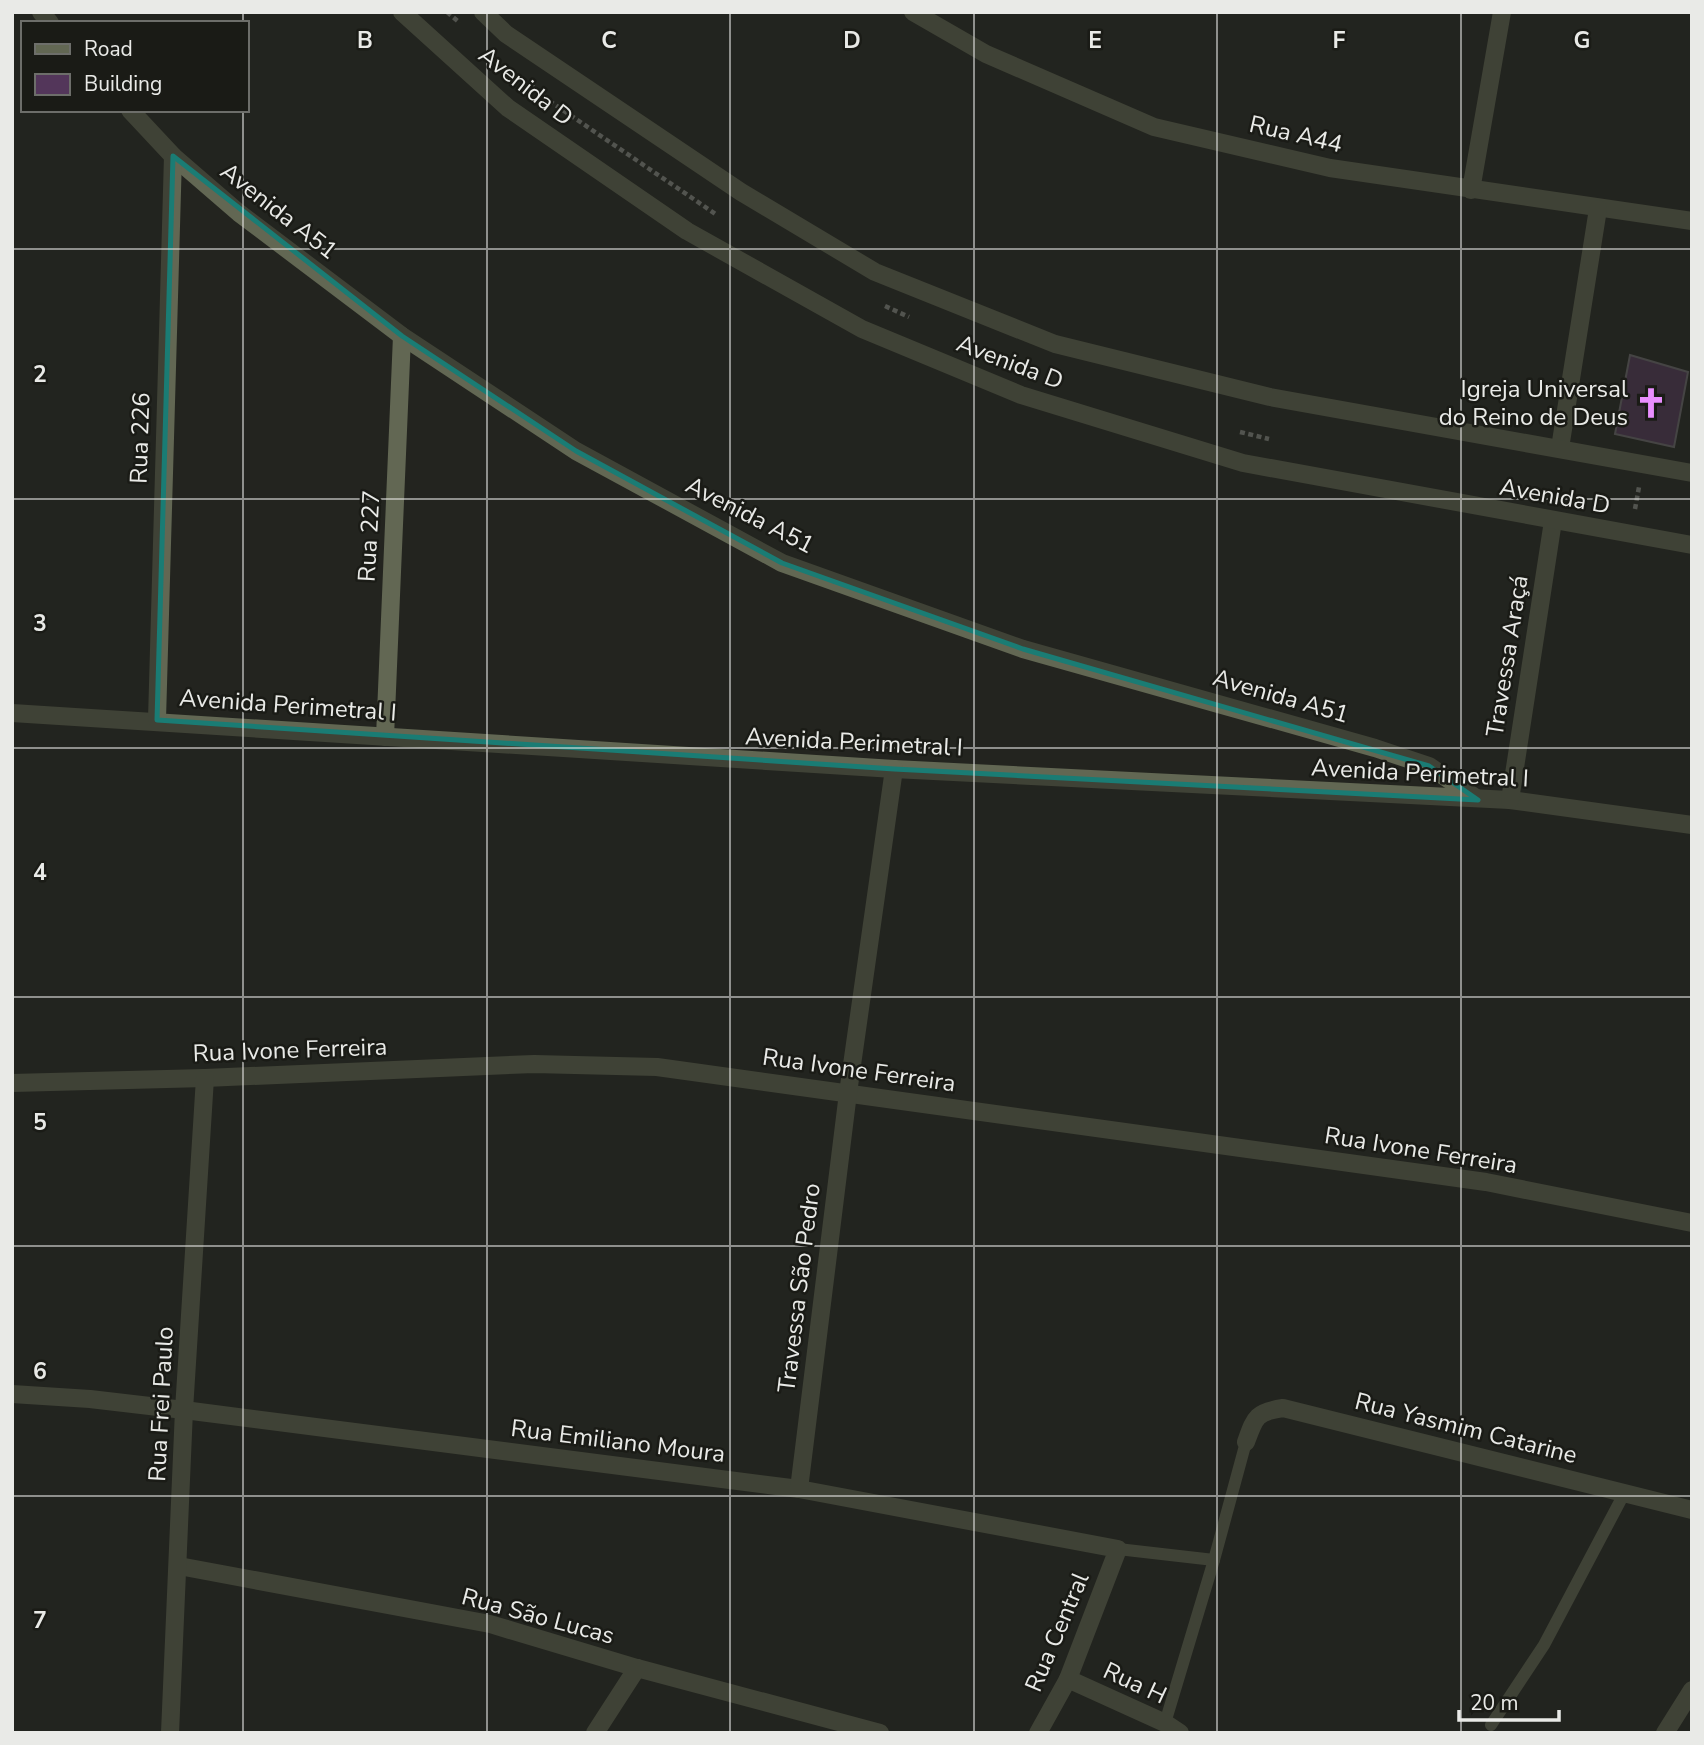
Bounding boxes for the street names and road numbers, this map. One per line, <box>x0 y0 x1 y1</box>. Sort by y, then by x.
street label: Avenida D <box>472 39 580 133</box>
street label: Rua A44 <box>1246 108 1346 160</box>
street label: Avenida A51 <box>214 155 344 267</box>
street label: Avenida D <box>952 327 1068 397</box>
street label: Rua 226 <box>122 392 158 484</box>
street label: Avenida A51 <box>680 469 820 561</box>
street label: Avenida D <box>1497 471 1613 521</box>
street label: Rua 227 <box>351 489 387 583</box>
street label: Travessa Araçá <box>1478 573 1536 739</box>
street label: Avenida A51 <box>1209 661 1353 731</box>
street label: Avenida Perimetral I <box>178 681 398 729</box>
street label: Avenida Perimetral I <box>744 720 964 764</box>
street label: Avenida Perimetral I <box>1310 751 1530 795</box>
street label: Rua Ivone Ferreira <box>192 1031 388 1069</box>
street label: Rua Ivone Ferreira <box>760 1041 958 1099</box>
street label: Rua Ivone Ferreira <box>1322 1119 1520 1181</box>
street label: Travessa São Pedro <box>770 1181 828 1395</box>
street label: Rua Frei Paulo <box>141 1326 181 1482</box>
street label: Rua Yasmim Catarine <box>1351 1385 1581 1471</box>
street label: Rua Emiliano Moura <box>509 1412 727 1470</box>
street label: Rua Central <box>1017 1567 1097 1697</box>
street label: Rua São Lucas <box>458 1580 618 1652</box>
street label: Rua H <box>1098 1654 1172 1712</box>

